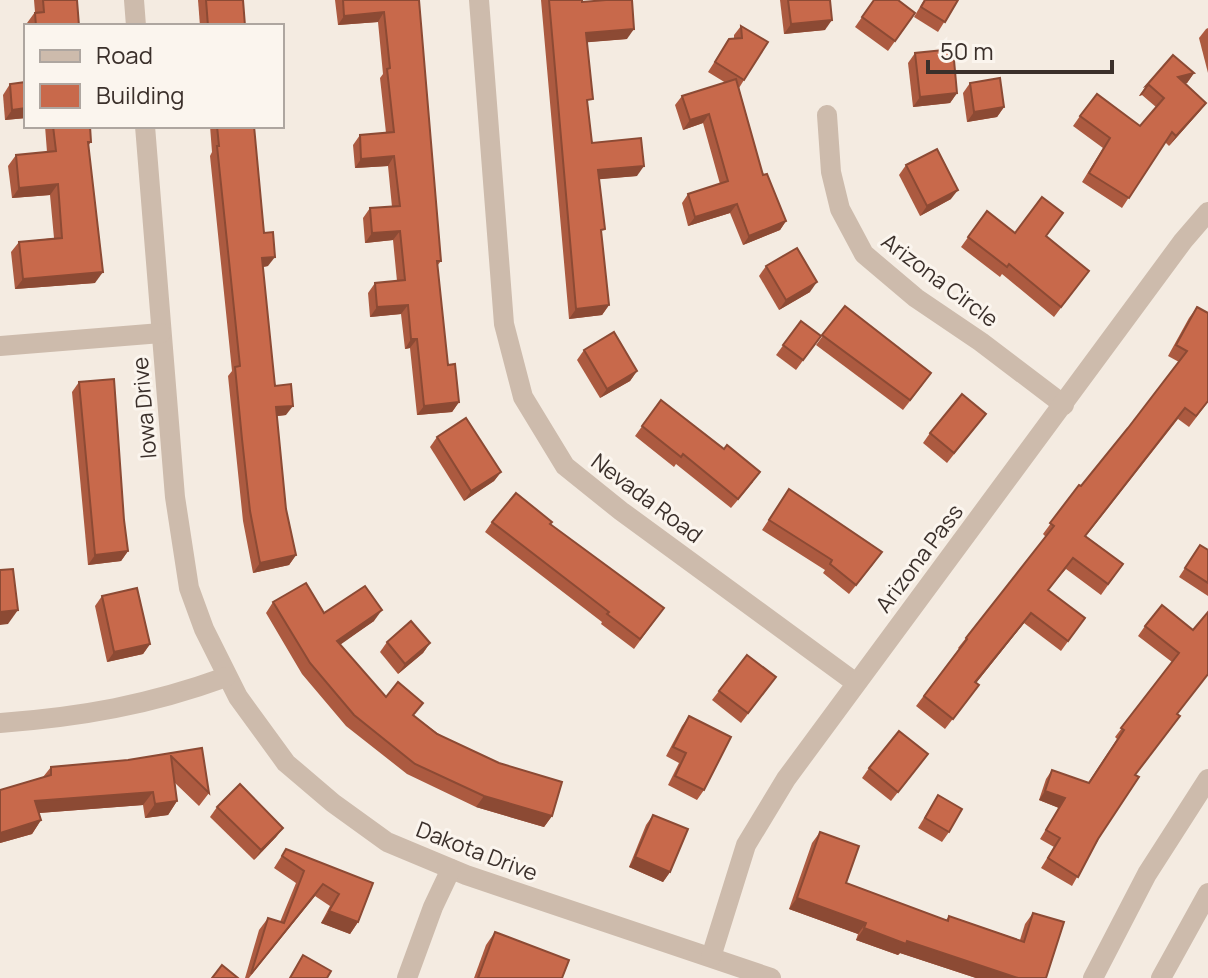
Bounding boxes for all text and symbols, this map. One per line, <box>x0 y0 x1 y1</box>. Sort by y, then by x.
legend <box>24 24 284 128</box>
scale bar <box>928 24 1112 74</box>
text: 50 m <box>940 34 994 67</box>
text: Road <box>96 38 153 71</box>
text: Building <box>96 78 184 111</box>
street label: Arizona Circle <box>875 226 1005 334</box>
street label: Iowa Drive <box>125 356 163 460</box>
street label: Nevada Road <box>585 446 709 550</box>
street label: Arizona Pass <box>868 498 970 618</box>
street label: Dakota Drive <box>412 814 542 888</box>

